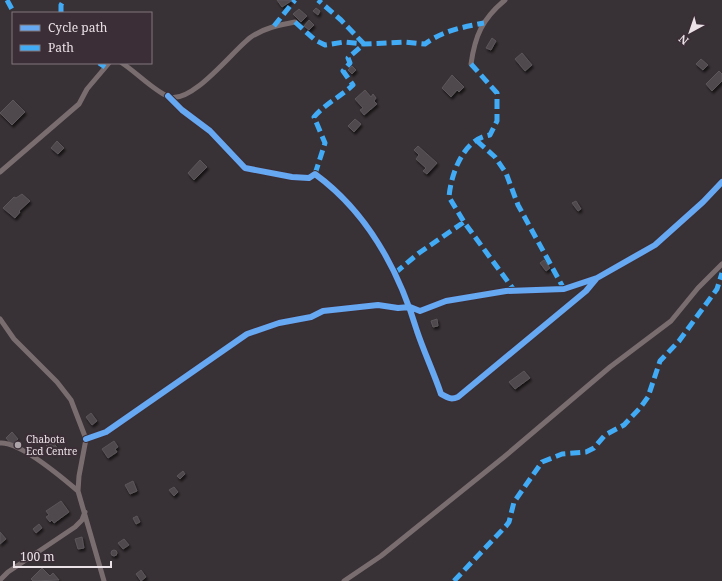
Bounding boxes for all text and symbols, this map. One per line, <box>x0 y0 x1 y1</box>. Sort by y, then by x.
legend <box>12 12 152 64</box>
north arrow <box>670 12 710 52</box>
text: Cycle path <box>48 19 108 36</box>
text: N <box>675 31 691 49</box>
text: Path <box>48 39 74 56</box>
place label: Chabota Ecd Centre <box>26 432 77 458</box>
marker: Chabota Ecd Centre <box>13 440 23 450</box>
scale bar <box>14 543 111 569</box>
text: 100 m <box>20 548 55 565</box>

